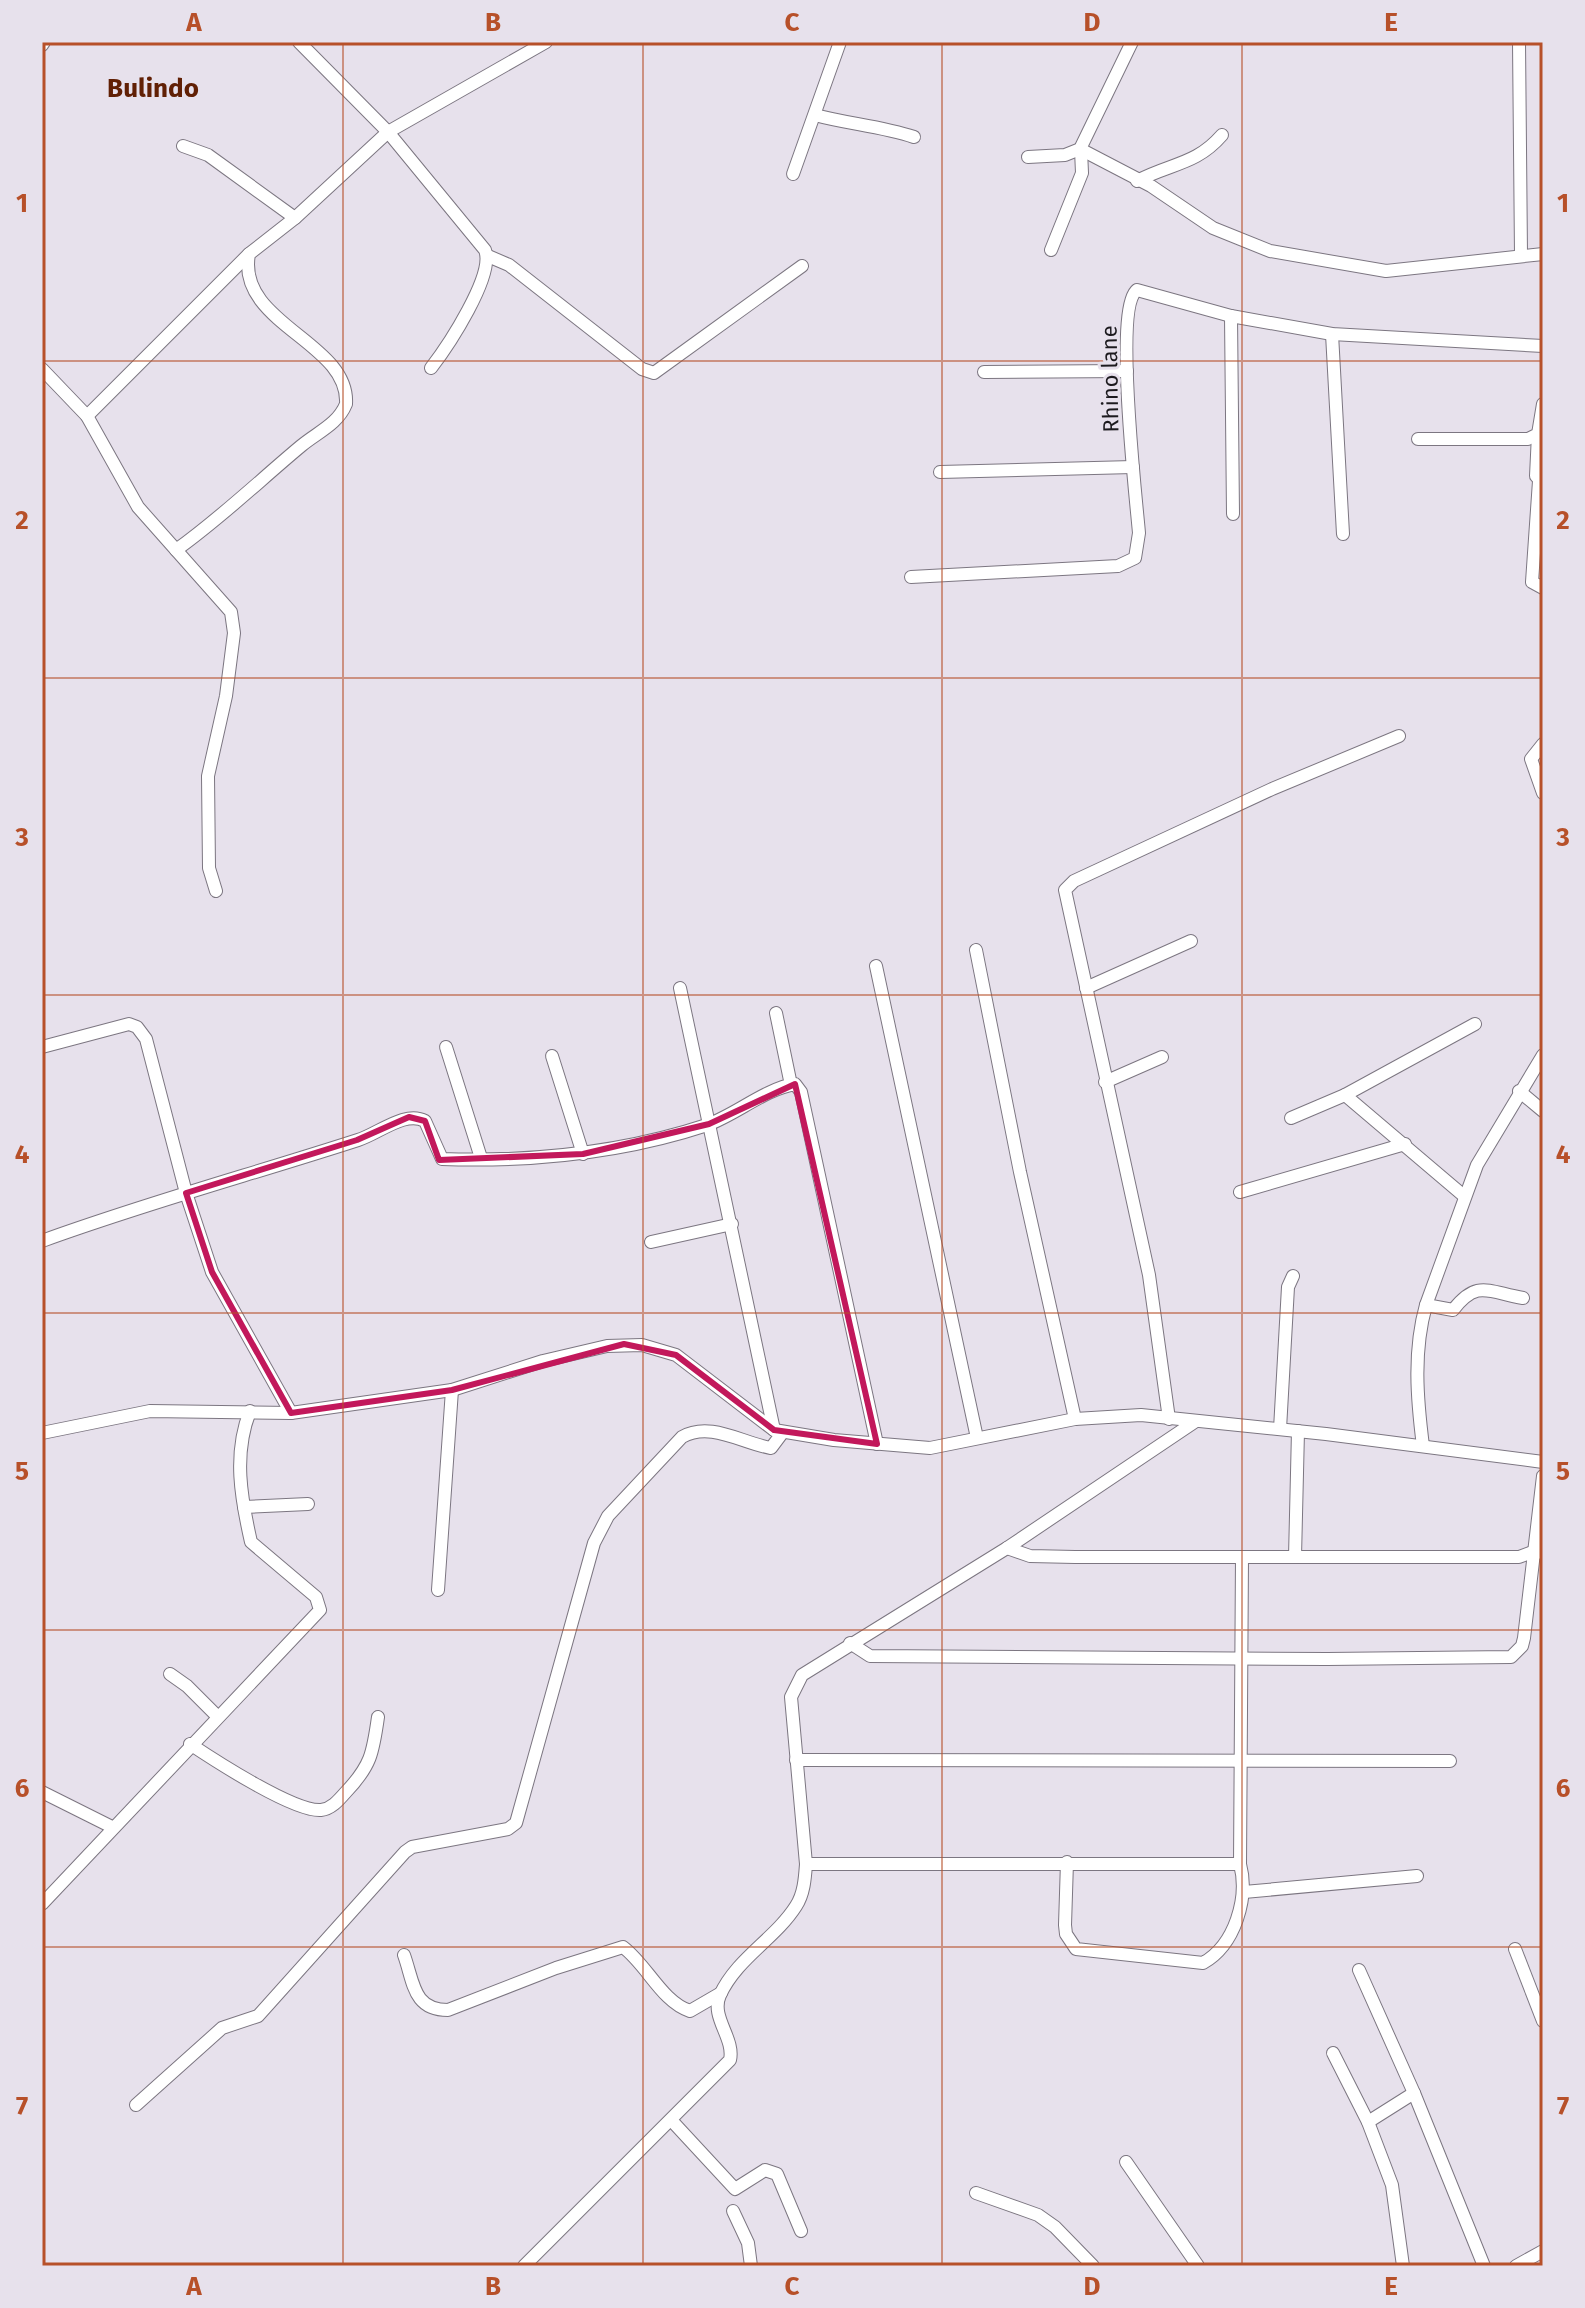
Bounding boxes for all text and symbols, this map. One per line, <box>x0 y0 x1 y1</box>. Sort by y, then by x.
text: A <box>185 7 202 38</box>
text: B <box>485 7 501 38</box>
text: C <box>785 7 800 38</box>
text: D <box>1084 7 1101 38</box>
text: E <box>1384 7 1398 38</box>
district label: Bulindo <box>107 73 199 104</box>
text: 1 <box>16 188 28 219</box>
text: 1 <box>1557 188 1569 219</box>
street label: Rhino lane <box>1096 325 1124 433</box>
text: 2 <box>15 505 29 536</box>
text: 2 <box>1556 505 1570 536</box>
text: 3 <box>14 822 29 853</box>
text: 3 <box>1555 822 1570 853</box>
text: 4 <box>15 1139 30 1170</box>
text: 4 <box>1556 1139 1571 1170</box>
text: 5 <box>15 1456 29 1487</box>
text: 5 <box>1556 1456 1570 1487</box>
text: 6 <box>15 1773 30 1804</box>
text: 6 <box>1556 1773 1571 1804</box>
text: 7 <box>16 2091 28 2122</box>
text: 7 <box>1557 2091 1569 2122</box>
text: A <box>185 2271 202 2302</box>
text: B <box>485 2271 501 2302</box>
text: C <box>785 2271 800 2302</box>
text: D <box>1084 2271 1101 2302</box>
text: E <box>1384 2271 1398 2302</box>

